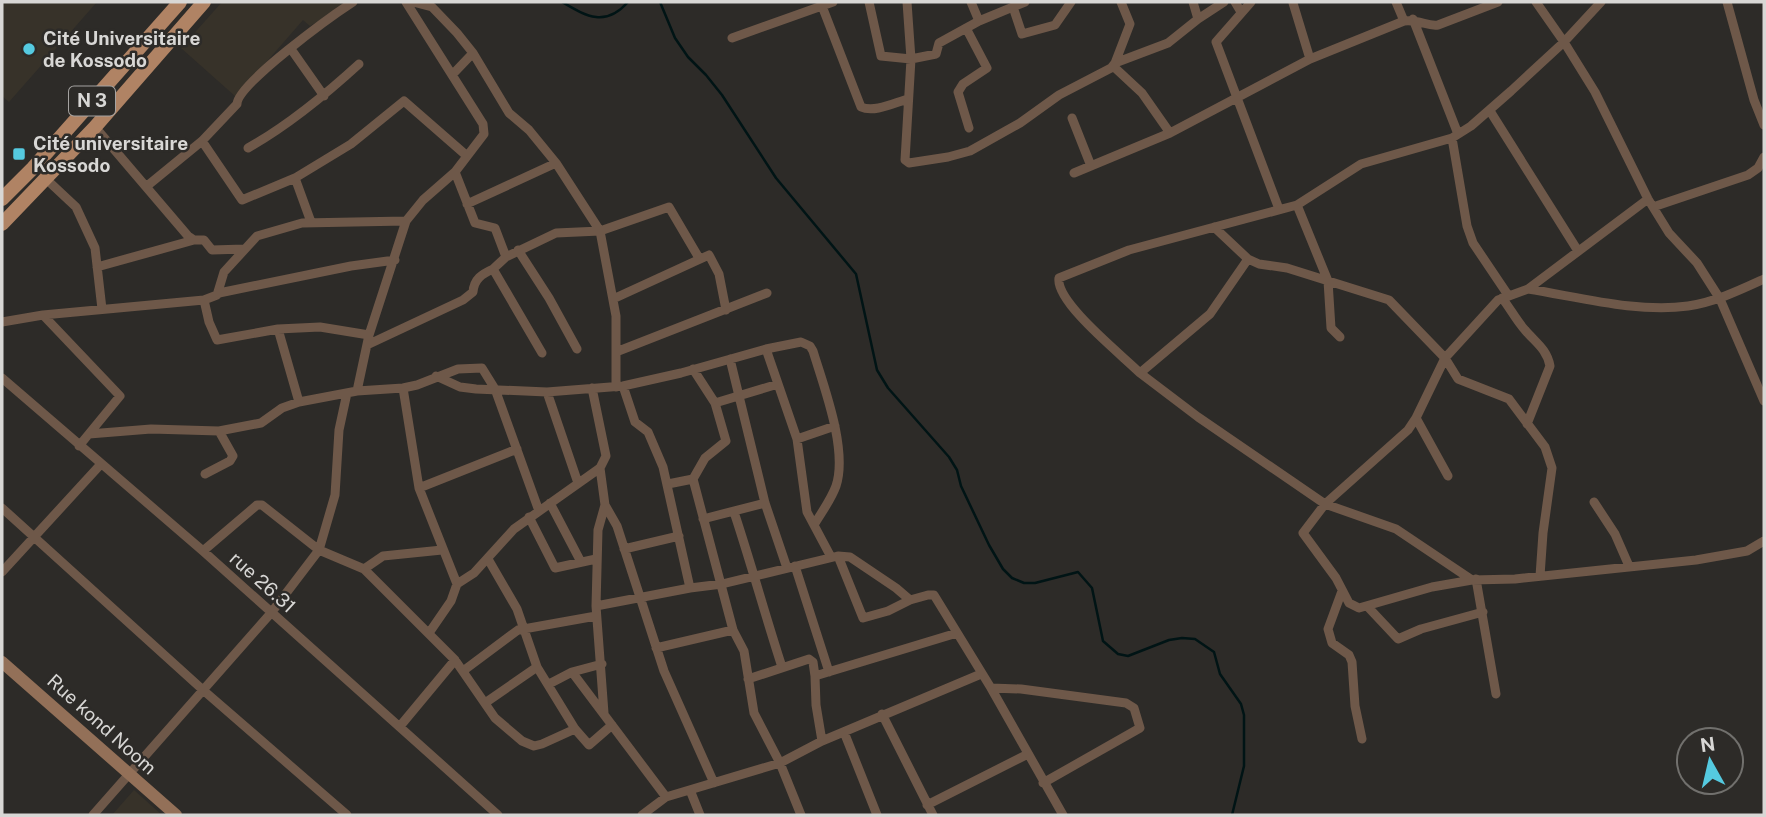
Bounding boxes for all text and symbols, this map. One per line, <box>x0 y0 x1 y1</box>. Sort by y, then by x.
place label: Cité Universitaire de Kossodo <box>43 27 201 71</box>
marker: Cité Universitaire de Kossodo <box>21 41 37 57</box>
road number: N 3 <box>69 86 115 116</box>
place label: Cité universitaire Kossodo <box>33 132 188 176</box>
marker: Cité universitaire Kossodo <box>11 146 27 162</box>
street label: rue 26.31 <box>226 547 300 617</box>
street label: Rue kond Noom <box>43 669 161 779</box>
north arrow <box>1675 726 1745 796</box>
text: N <box>1699 732 1717 756</box>

